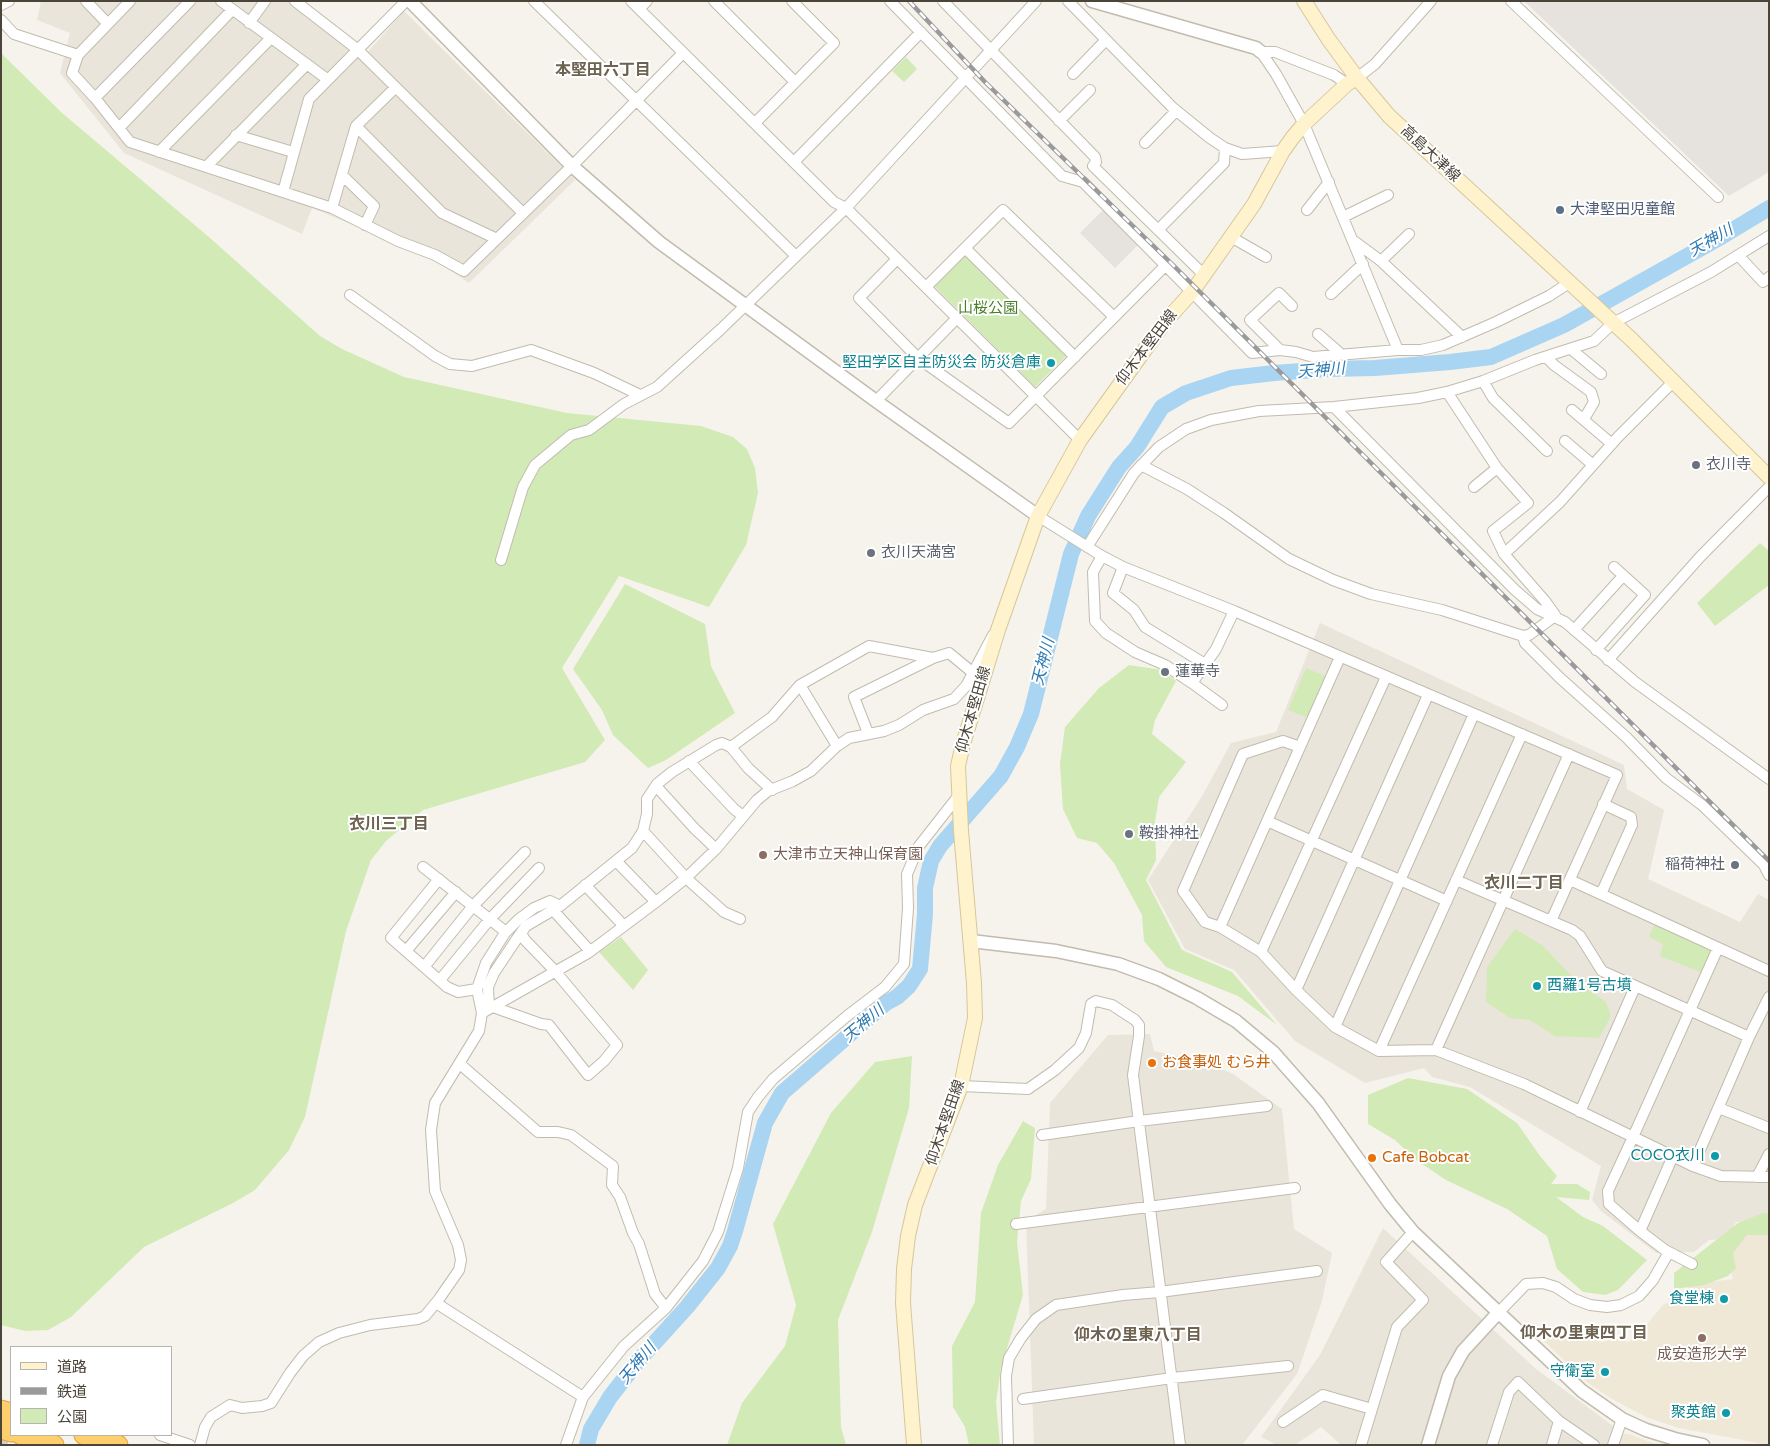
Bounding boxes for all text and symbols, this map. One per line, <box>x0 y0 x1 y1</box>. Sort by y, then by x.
district label: 本堅田六丁目 <box>555 61 651 81</box>
street label: 高島大津線 <box>1396 122 1464 186</box>
place label: 大津堅田児童館 <box>1570 201 1675 219</box>
marker: 大津堅田児童館 <box>1554 204 1566 216</box>
water label: 天神川 <box>1685 221 1737 261</box>
park label: 山桜公園 <box>958 300 1018 318</box>
street label: 仰木本堅田線 <box>1113 307 1181 389</box>
place label: 堅田学区自主防災会 防災倉庫 <box>842 354 1041 372</box>
marker: 堅田学区自主防災会 防災倉庫 <box>1045 357 1057 369</box>
water label: 天神川 <box>1296 359 1346 383</box>
place label: 衣川寺 <box>1706 456 1751 474</box>
marker: 衣川寺 <box>1690 459 1702 471</box>
place label: 衣川天満宮 <box>881 544 956 562</box>
marker: 衣川天満宮 <box>865 547 877 559</box>
water label: 天神川 <box>1029 636 1059 688</box>
place label: 蓮華寺 <box>1175 663 1220 681</box>
street label: 仰木本堅田線 <box>953 664 995 756</box>
marker: 蓮華寺 <box>1159 666 1171 678</box>
district label: 衣川三丁目 <box>349 815 429 835</box>
place label: 鞍掛神社 <box>1139 825 1199 843</box>
marker: 鞍掛神社 <box>1123 828 1135 840</box>
place label: 大津市立天神山保育園 <box>773 846 923 864</box>
marker: 大津市立天神山保育園 <box>757 849 769 861</box>
place label: 稲荷神社 <box>1665 856 1725 874</box>
marker: 稲荷神社 <box>1729 859 1741 871</box>
district label: 衣川二丁目 <box>1484 874 1564 894</box>
place label: 西羅1号古墳 <box>1547 977 1631 995</box>
marker: 西羅1号古墳 <box>1531 980 1543 992</box>
water label: 天神川 <box>839 1001 889 1047</box>
place label: お食事処 むら井 <box>1162 1054 1271 1072</box>
marker: お食事処 むら井 <box>1146 1057 1158 1069</box>
street label: 仰木本堅田線 <box>923 1078 969 1168</box>
place label: COCO衣川 <box>1630 1147 1705 1165</box>
place label: Cafe Bobcat <box>1382 1149 1469 1167</box>
marker: COCO衣川 <box>1709 1150 1721 1162</box>
marker: Cafe Bobcat <box>1366 1152 1378 1164</box>
place label: 食堂棟 <box>1669 1290 1714 1308</box>
marker: 食堂棟 <box>1718 1293 1730 1305</box>
district label: 仰木の里東四丁目 <box>1520 1324 1648 1344</box>
district label: 仰木の里東八丁目 <box>1074 1326 1202 1346</box>
marker: 成安造形大学 <box>1696 1332 1708 1344</box>
water label: 天神川 <box>615 1339 661 1389</box>
legend <box>10 1346 172 1436</box>
place label: 成安造形大学 <box>1657 1346 1747 1364</box>
text: 道路 <box>57 1358 87 1376</box>
place label: 守衛室 <box>1550 1363 1595 1381</box>
marker: 守衛室 <box>1599 1366 1611 1378</box>
text: 鉄道 <box>57 1383 87 1401</box>
place label: 聚英館 <box>1671 1404 1716 1422</box>
marker: 聚英館 <box>1720 1407 1732 1419</box>
text: 公園 <box>57 1408 87 1426</box>

